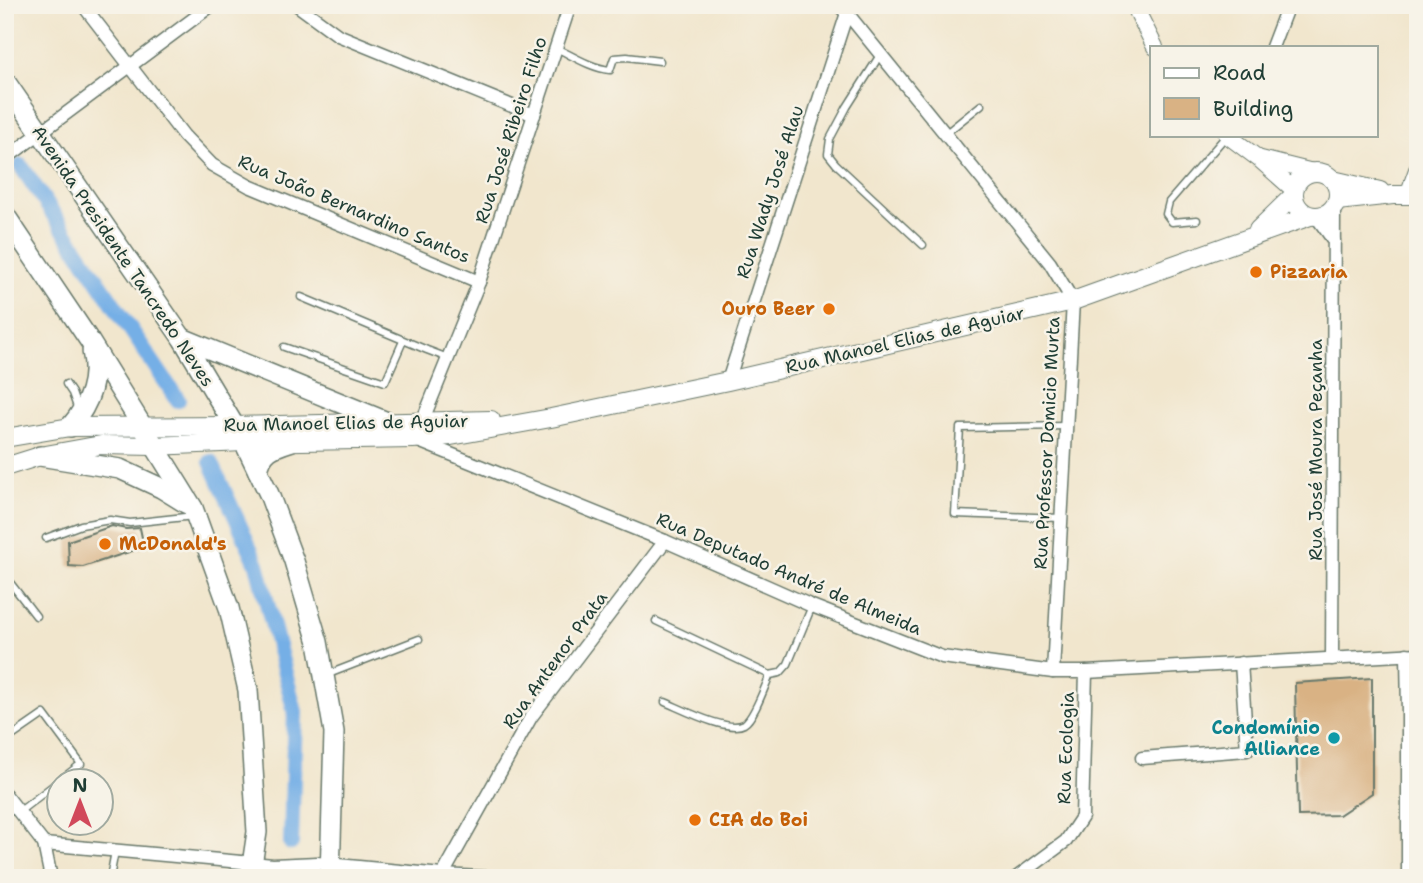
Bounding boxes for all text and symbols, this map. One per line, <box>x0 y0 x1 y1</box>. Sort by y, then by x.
street label: Rua José Ribeiro Filho <box>469 34 553 226</box>
legend <box>1150 46 1378 136</box>
text: Road <box>1213 59 1266 87</box>
text: Building <box>1213 95 1293 123</box>
street label: Rua Wady José Alau <box>731 102 809 282</box>
street label: Avenida Presidente Tancredo Neves <box>26 121 220 391</box>
street label: Rua João Bernardino Santos <box>234 149 474 269</box>
place label: Pizzaria <box>1270 260 1348 284</box>
marker: Pizzaria <box>1248 264 1264 280</box>
place label: Ouro Beer <box>721 297 815 321</box>
street label: Rua Manoel Elias de Aguiar <box>783 301 1027 379</box>
marker: Ouro Beer <box>821 301 837 317</box>
street label: Rua Professor Domicio Murta <box>1028 316 1066 570</box>
street label: Rua José Moura Peçanha <box>1304 339 1328 561</box>
street label: Rua Manoel Elias de Aguiar <box>223 409 469 437</box>
street label: Rua Deputado André de Almeida <box>653 507 925 641</box>
place label: McDonald's <box>119 532 226 556</box>
marker: McDonald's <box>97 536 113 552</box>
street label: Rua Antenor Prata <box>497 587 613 733</box>
street label: Rua Ecologia <box>1052 691 1080 805</box>
place label: Condomínio Alliance <box>1211 716 1320 761</box>
marker: Condomínio Alliance <box>1326 730 1342 746</box>
north arrow <box>46 768 116 838</box>
text: N <box>72 773 88 798</box>
place label: CIA do Boi <box>709 808 808 832</box>
marker: CIA do Boi <box>687 812 703 828</box>

